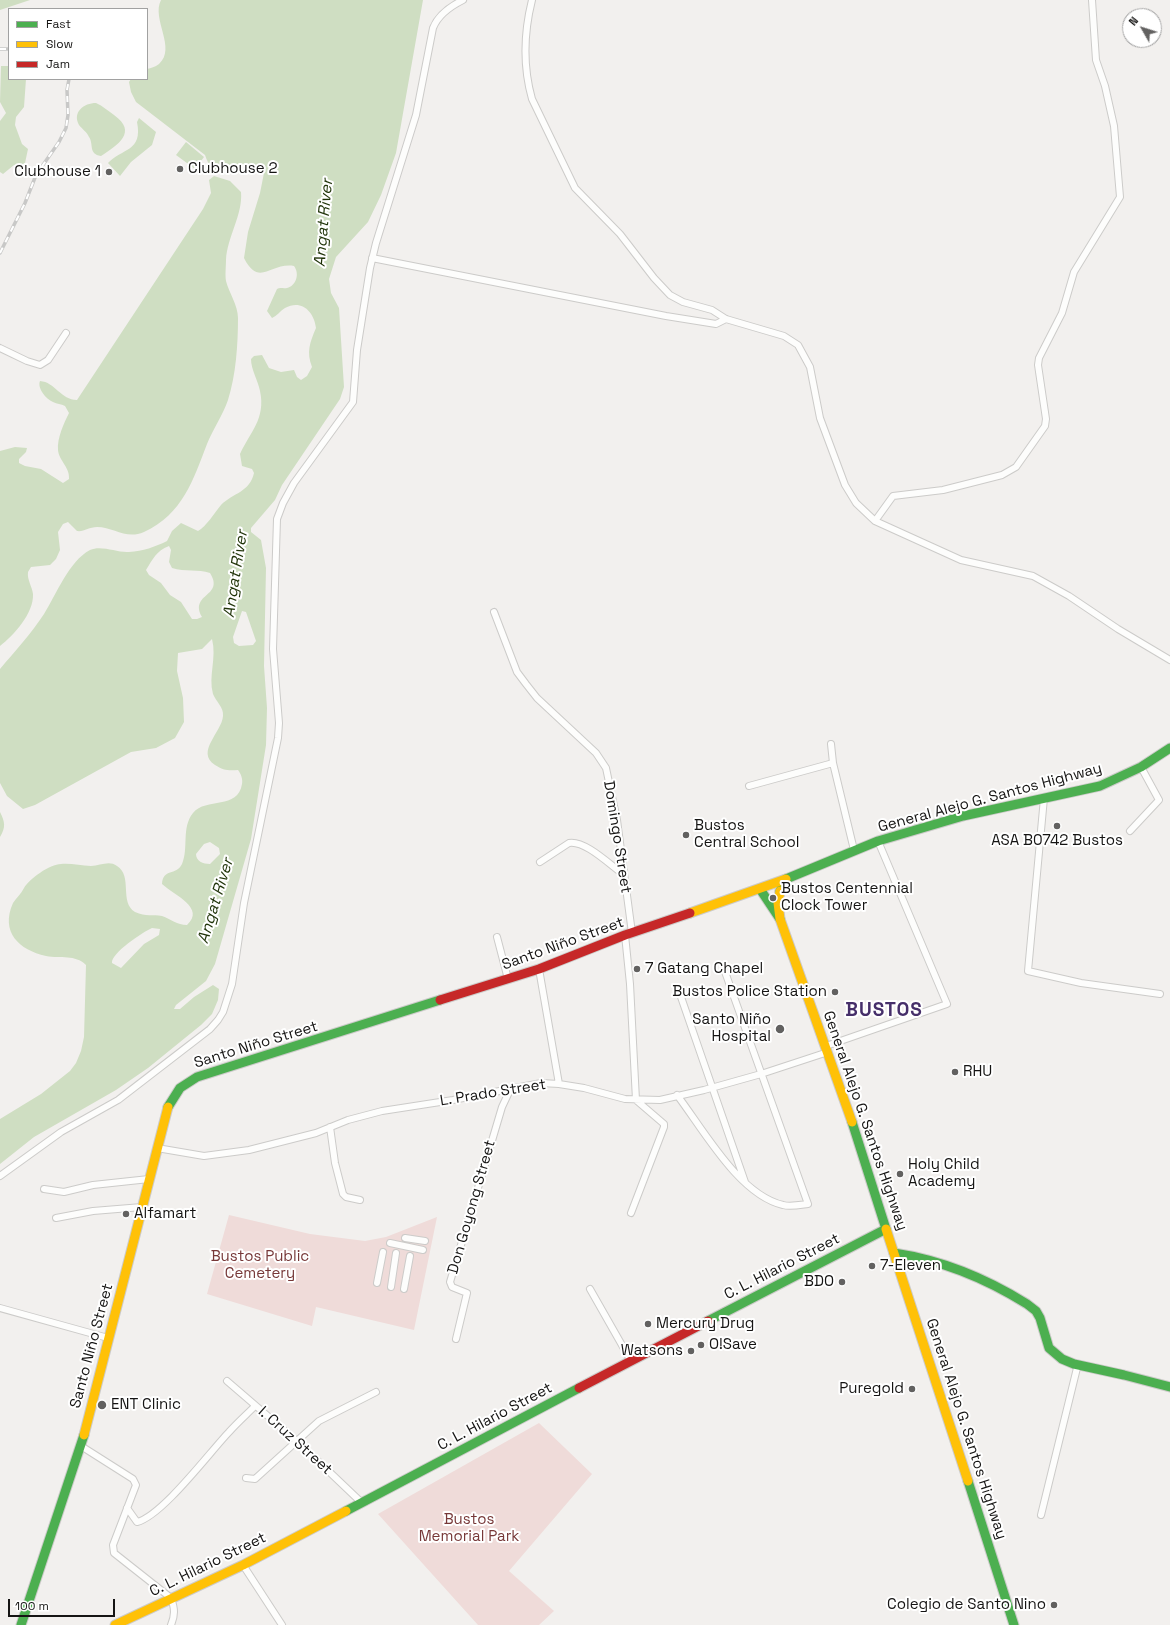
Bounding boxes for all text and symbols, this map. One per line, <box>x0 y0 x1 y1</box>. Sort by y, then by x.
legend <box>8 8 148 80</box>
north arrow <box>1122 8 1162 48</box>
text: N <box>1126 14 1141 28</box>
text: Fast <box>46 16 71 32</box>
text: Slow <box>46 36 73 52</box>
text: Jam <box>46 56 70 72</box>
place label: Clubhouse 2 <box>188 160 277 178</box>
place label: Clubhouse 1 <box>14 163 101 181</box>
marker: Clubhouse 2 <box>175 164 185 174</box>
marker: Clubhouse 1 <box>104 167 114 177</box>
water label: Angat River <box>311 178 337 268</box>
water label: Angat River <box>220 529 252 619</box>
street label: General Alejo G. Santos Highway <box>876 759 1104 837</box>
street label: Domingo Street <box>599 779 635 895</box>
place label: Bustos Central School <box>694 817 800 852</box>
marker: ASA B0742 Bustos <box>1052 821 1062 831</box>
marker: Bustos Central School <box>681 830 691 840</box>
place label: ASA B0742 Bustos <box>991 832 1123 850</box>
water label: Angat River <box>194 856 238 946</box>
place label: Bustos Centennial Clock Tower <box>781 880 913 915</box>
marker: Bustos Centennial Clock Tower <box>768 893 778 903</box>
street label: Santo Niño Street <box>500 914 626 974</box>
place label: 7 Gatang Chapel <box>645 960 763 978</box>
marker: 7 Gatang Chapel <box>632 964 642 974</box>
place label: Bustos Police Station <box>672 983 827 1001</box>
marker: Bustos Police Station <box>830 987 840 997</box>
district label: BUSTOS <box>845 1000 923 1022</box>
street label: General Alejo G. Santos Highway <box>819 1009 911 1233</box>
place label: Santo Niño Hospital <box>692 1011 771 1046</box>
street label: Santo Niño Street <box>192 1018 320 1072</box>
marker: Santo Niño Hospital <box>774 1023 786 1035</box>
place label: RHU <box>963 1063 992 1081</box>
marker: RHU <box>950 1067 960 1077</box>
street label: L. Prado Street <box>439 1076 547 1110</box>
street label: Don Goyong Street <box>444 1138 500 1276</box>
place label: Holy Child Academy <box>908 1156 980 1191</box>
marker: Holy Child Academy <box>895 1169 905 1179</box>
place label: Alfamart <box>134 1205 196 1223</box>
marker: Alfamart <box>121 1209 131 1219</box>
street label: C. L. Hilario Street <box>721 1230 843 1304</box>
park label: Bustos Public Cemetery <box>211 1248 309 1283</box>
place label: 7-Eleven <box>880 1257 941 1275</box>
marker: 7-Eleven <box>867 1261 877 1271</box>
place label: BDO <box>804 1273 834 1291</box>
marker: BDO <box>837 1277 847 1287</box>
street label: Santo Niño Street <box>67 1282 117 1410</box>
place label: Mercury Drug <box>656 1315 754 1333</box>
street label: General Alejo G. Santos Highway <box>922 1316 1010 1542</box>
marker: Mercury Drug <box>643 1319 653 1329</box>
place label: O!Save <box>709 1336 757 1354</box>
marker: O!Save <box>696 1340 706 1350</box>
place label: Watsons <box>621 1342 683 1360</box>
marker: Watsons <box>686 1346 696 1356</box>
street label: C. L. Hilario Street <box>435 1379 555 1455</box>
place label: Puregold <box>839 1380 904 1398</box>
marker: Puregold <box>907 1384 917 1394</box>
place label: ENT Clinic <box>111 1396 181 1414</box>
marker: ENT Clinic <box>96 1399 108 1411</box>
street label: I. Cruz Street <box>254 1403 336 1479</box>
park label: Bustos Memorial Park <box>419 1511 519 1546</box>
street label: C. L. Hilario Street <box>147 1529 269 1601</box>
scale bar <box>10 1591 117 1617</box>
place label: Colegio de Santo Nino <box>887 1596 1046 1614</box>
text: 100 m <box>15 1598 49 1614</box>
marker: Colegio de Santo Nino <box>1049 1600 1059 1610</box>

